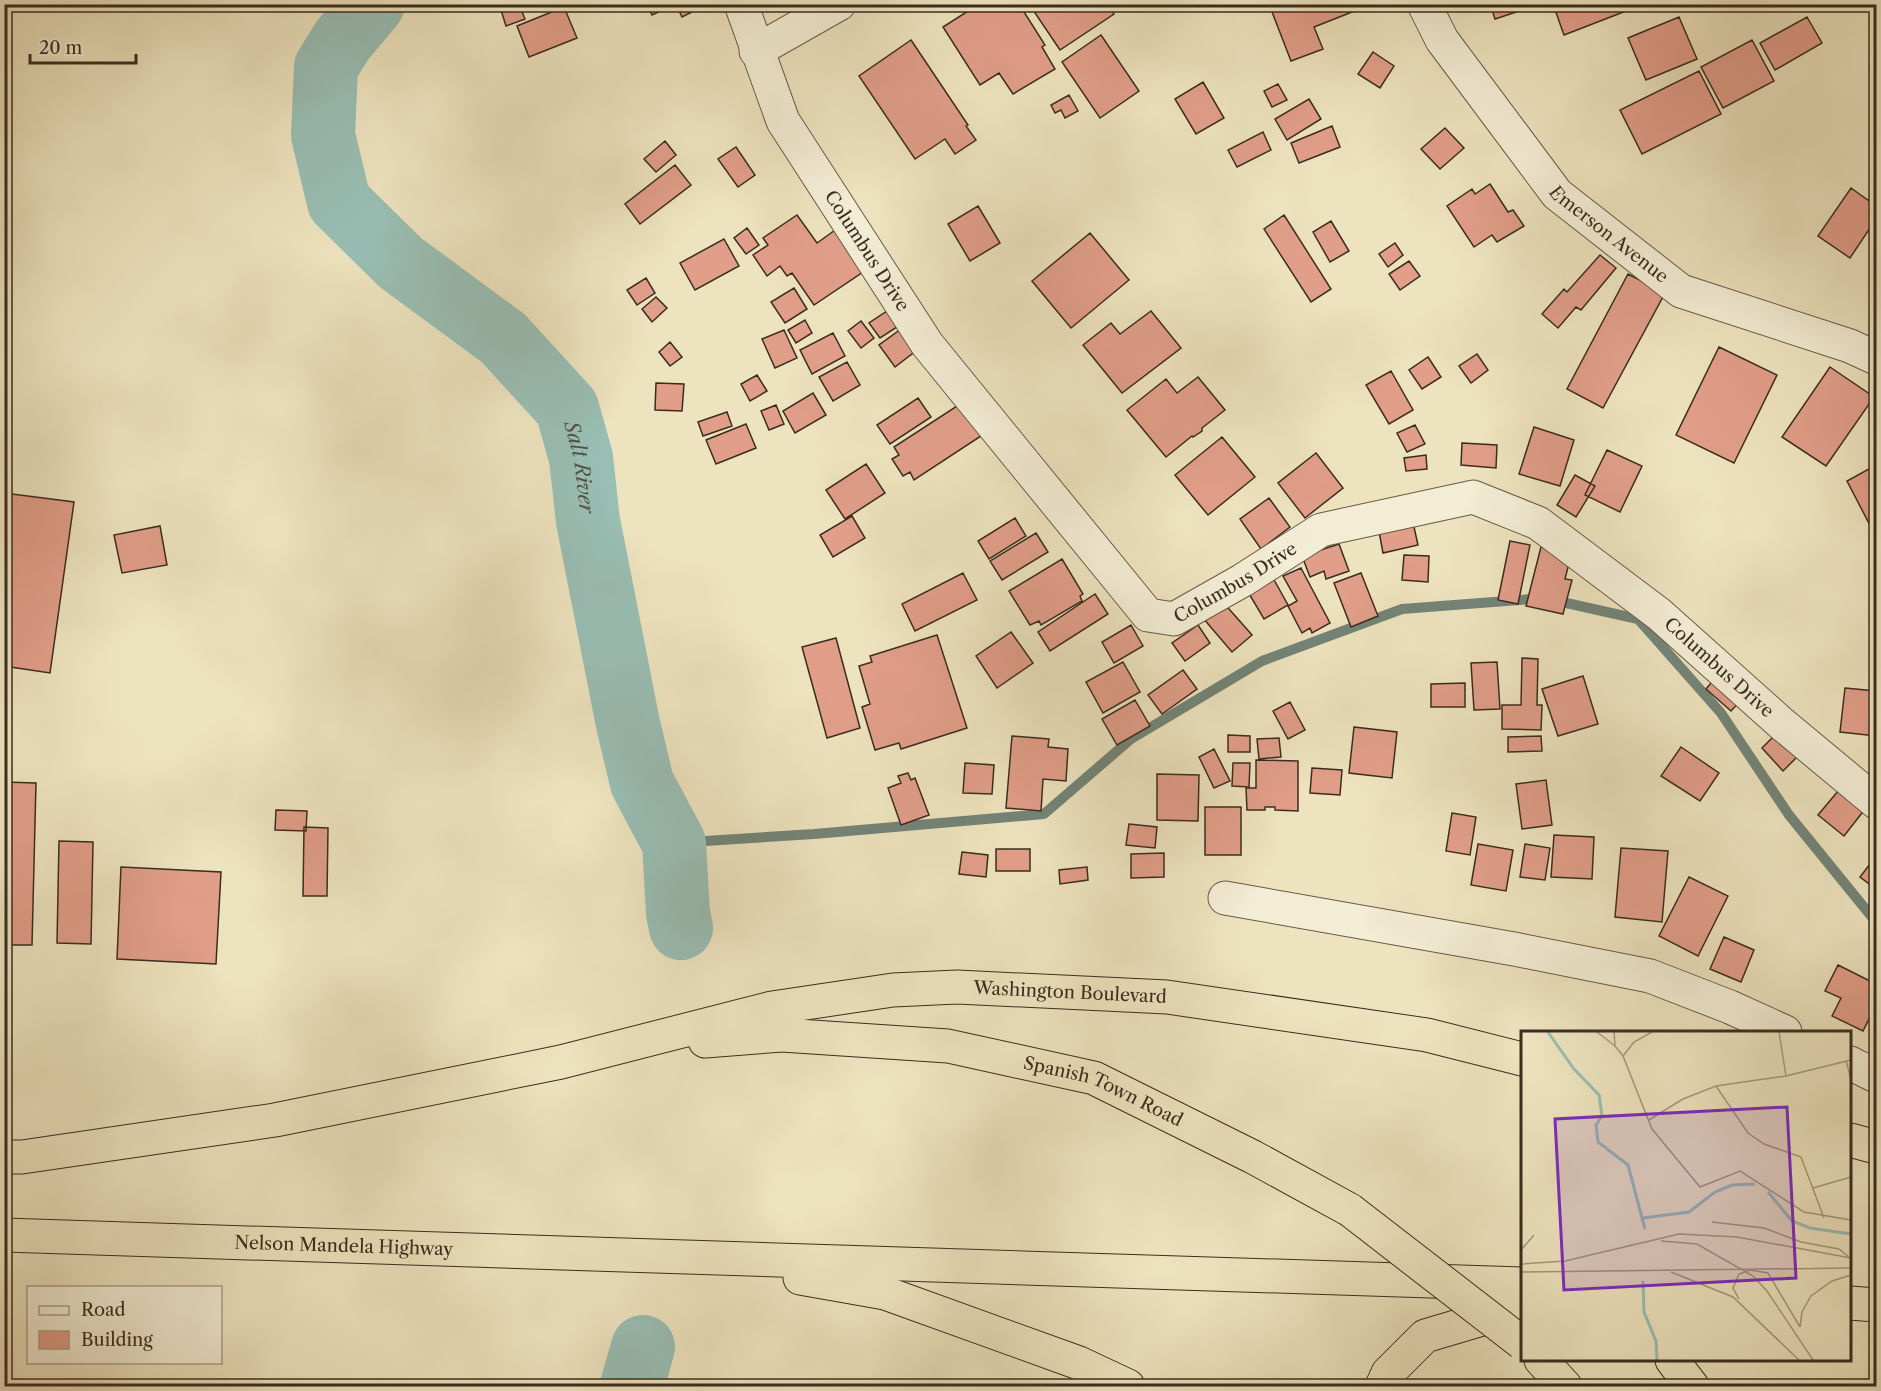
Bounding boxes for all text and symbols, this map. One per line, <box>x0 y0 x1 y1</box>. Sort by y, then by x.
scale bar <box>30 27 136 65</box>
text: 20 m <box>39 37 83 59</box>
street label: Emerson Avenue <box>1544 182 1673 288</box>
street label: Columbus Drive <box>820 186 914 316</box>
water label: Salt River <box>559 417 599 516</box>
street label: Columbus Drive <box>1170 537 1301 628</box>
street label: Columbus Drive <box>1660 613 1778 722</box>
street label: Washington Boulevard <box>972 977 1167 1008</box>
inset map <box>1521 1031 1851 1361</box>
street label: Spanish Town Road <box>1022 1052 1186 1131</box>
street label: Nelson Mandela Highway <box>234 1231 455 1261</box>
legend <box>27 1286 222 1364</box>
text: Road <box>81 1299 126 1321</box>
text: Building <box>81 1329 153 1351</box>

